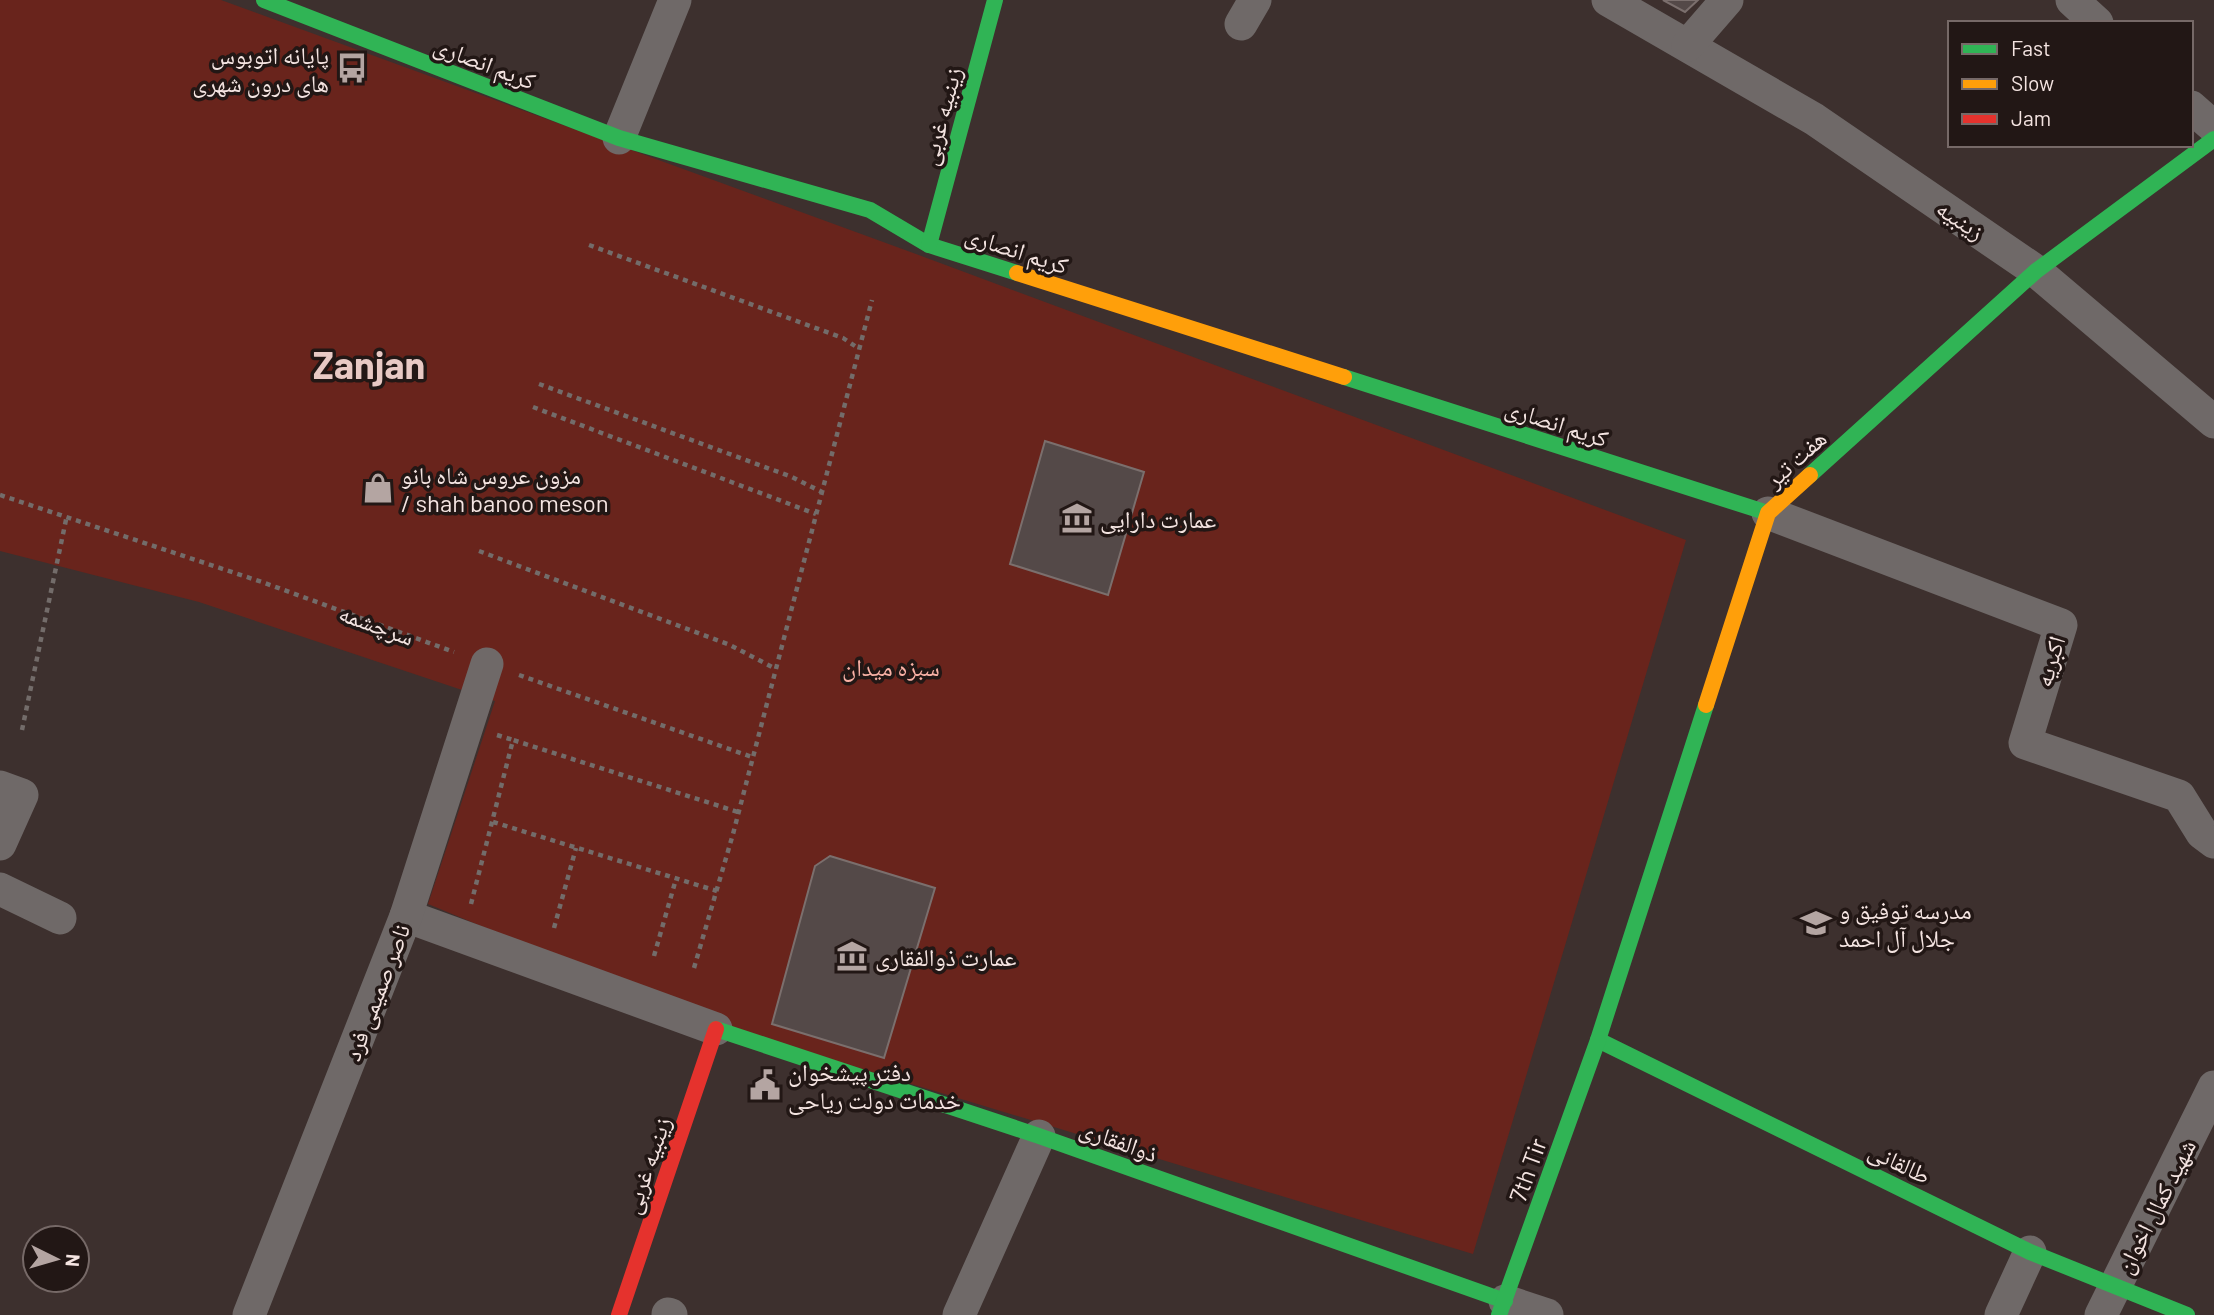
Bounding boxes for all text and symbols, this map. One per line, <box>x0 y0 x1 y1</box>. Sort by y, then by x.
legend <box>1948 21 2193 147</box>
street label: کریم انصاری <box>429 29 540 97</box>
text: Fast <box>2011 35 2051 60</box>
place label: پایانه اتوبوس های درون شهری <box>192 40 329 98</box>
bus stop icon: پایانه اتوبوس های درون شهری <box>335 51 369 85</box>
street label: زینبیه غربی <box>913 64 968 169</box>
text: Slow <box>2011 70 2054 95</box>
text: Jam <box>2011 105 2051 130</box>
street label: زینبیه <box>1931 193 1990 246</box>
street label: کریم انصاری <box>961 219 1072 282</box>
district label: Zanjan <box>313 341 425 387</box>
street label: کریم انصاری <box>1501 392 1612 455</box>
street label: هفت تیر <box>1758 423 1832 494</box>
place label: مزون عروس شاه بانو / shah banoo meson <box>401 460 609 517</box>
shop icon: مزون عروس شاه بانو / shah banoo meson <box>361 471 395 505</box>
museum icon: عمارت دارایی <box>1060 501 1094 535</box>
place label: عمارت دارایی <box>1100 504 1216 534</box>
street label: سرچشمه <box>335 597 418 651</box>
street label: اکبریه <box>2028 632 2071 690</box>
park label: سبزه میدان <box>842 652 940 682</box>
place label: مدرسه توفیق و جلال آل احمد <box>1839 895 1972 953</box>
school or university icon: مدرسه توفیق و جلال آل احمد <box>1799 906 1833 940</box>
street label: ناصر صمیمی فرد <box>337 919 416 1065</box>
museum icon: عمارت ذوالفقاری <box>835 939 869 973</box>
place label: عمارت ذوالفقاری <box>875 942 1016 972</box>
place label: دفتر پیشخوان خدمات دولت ریاحی <box>788 1057 961 1115</box>
public building icon: دفتر پیشخوان خدمات دولت ریاحی <box>748 1068 782 1102</box>
street label: زینبیه غربی <box>616 1113 677 1218</box>
street label: ذوالفقاری <box>1076 1113 1162 1168</box>
street label: 7th Tir <box>1502 1134 1552 1206</box>
street label: شهید کمال اخوان <box>2109 1134 2202 1278</box>
street label: طالقانی <box>1864 1135 1936 1190</box>
north arrow <box>21 1224 91 1294</box>
text: N <box>61 1253 85 1268</box>

